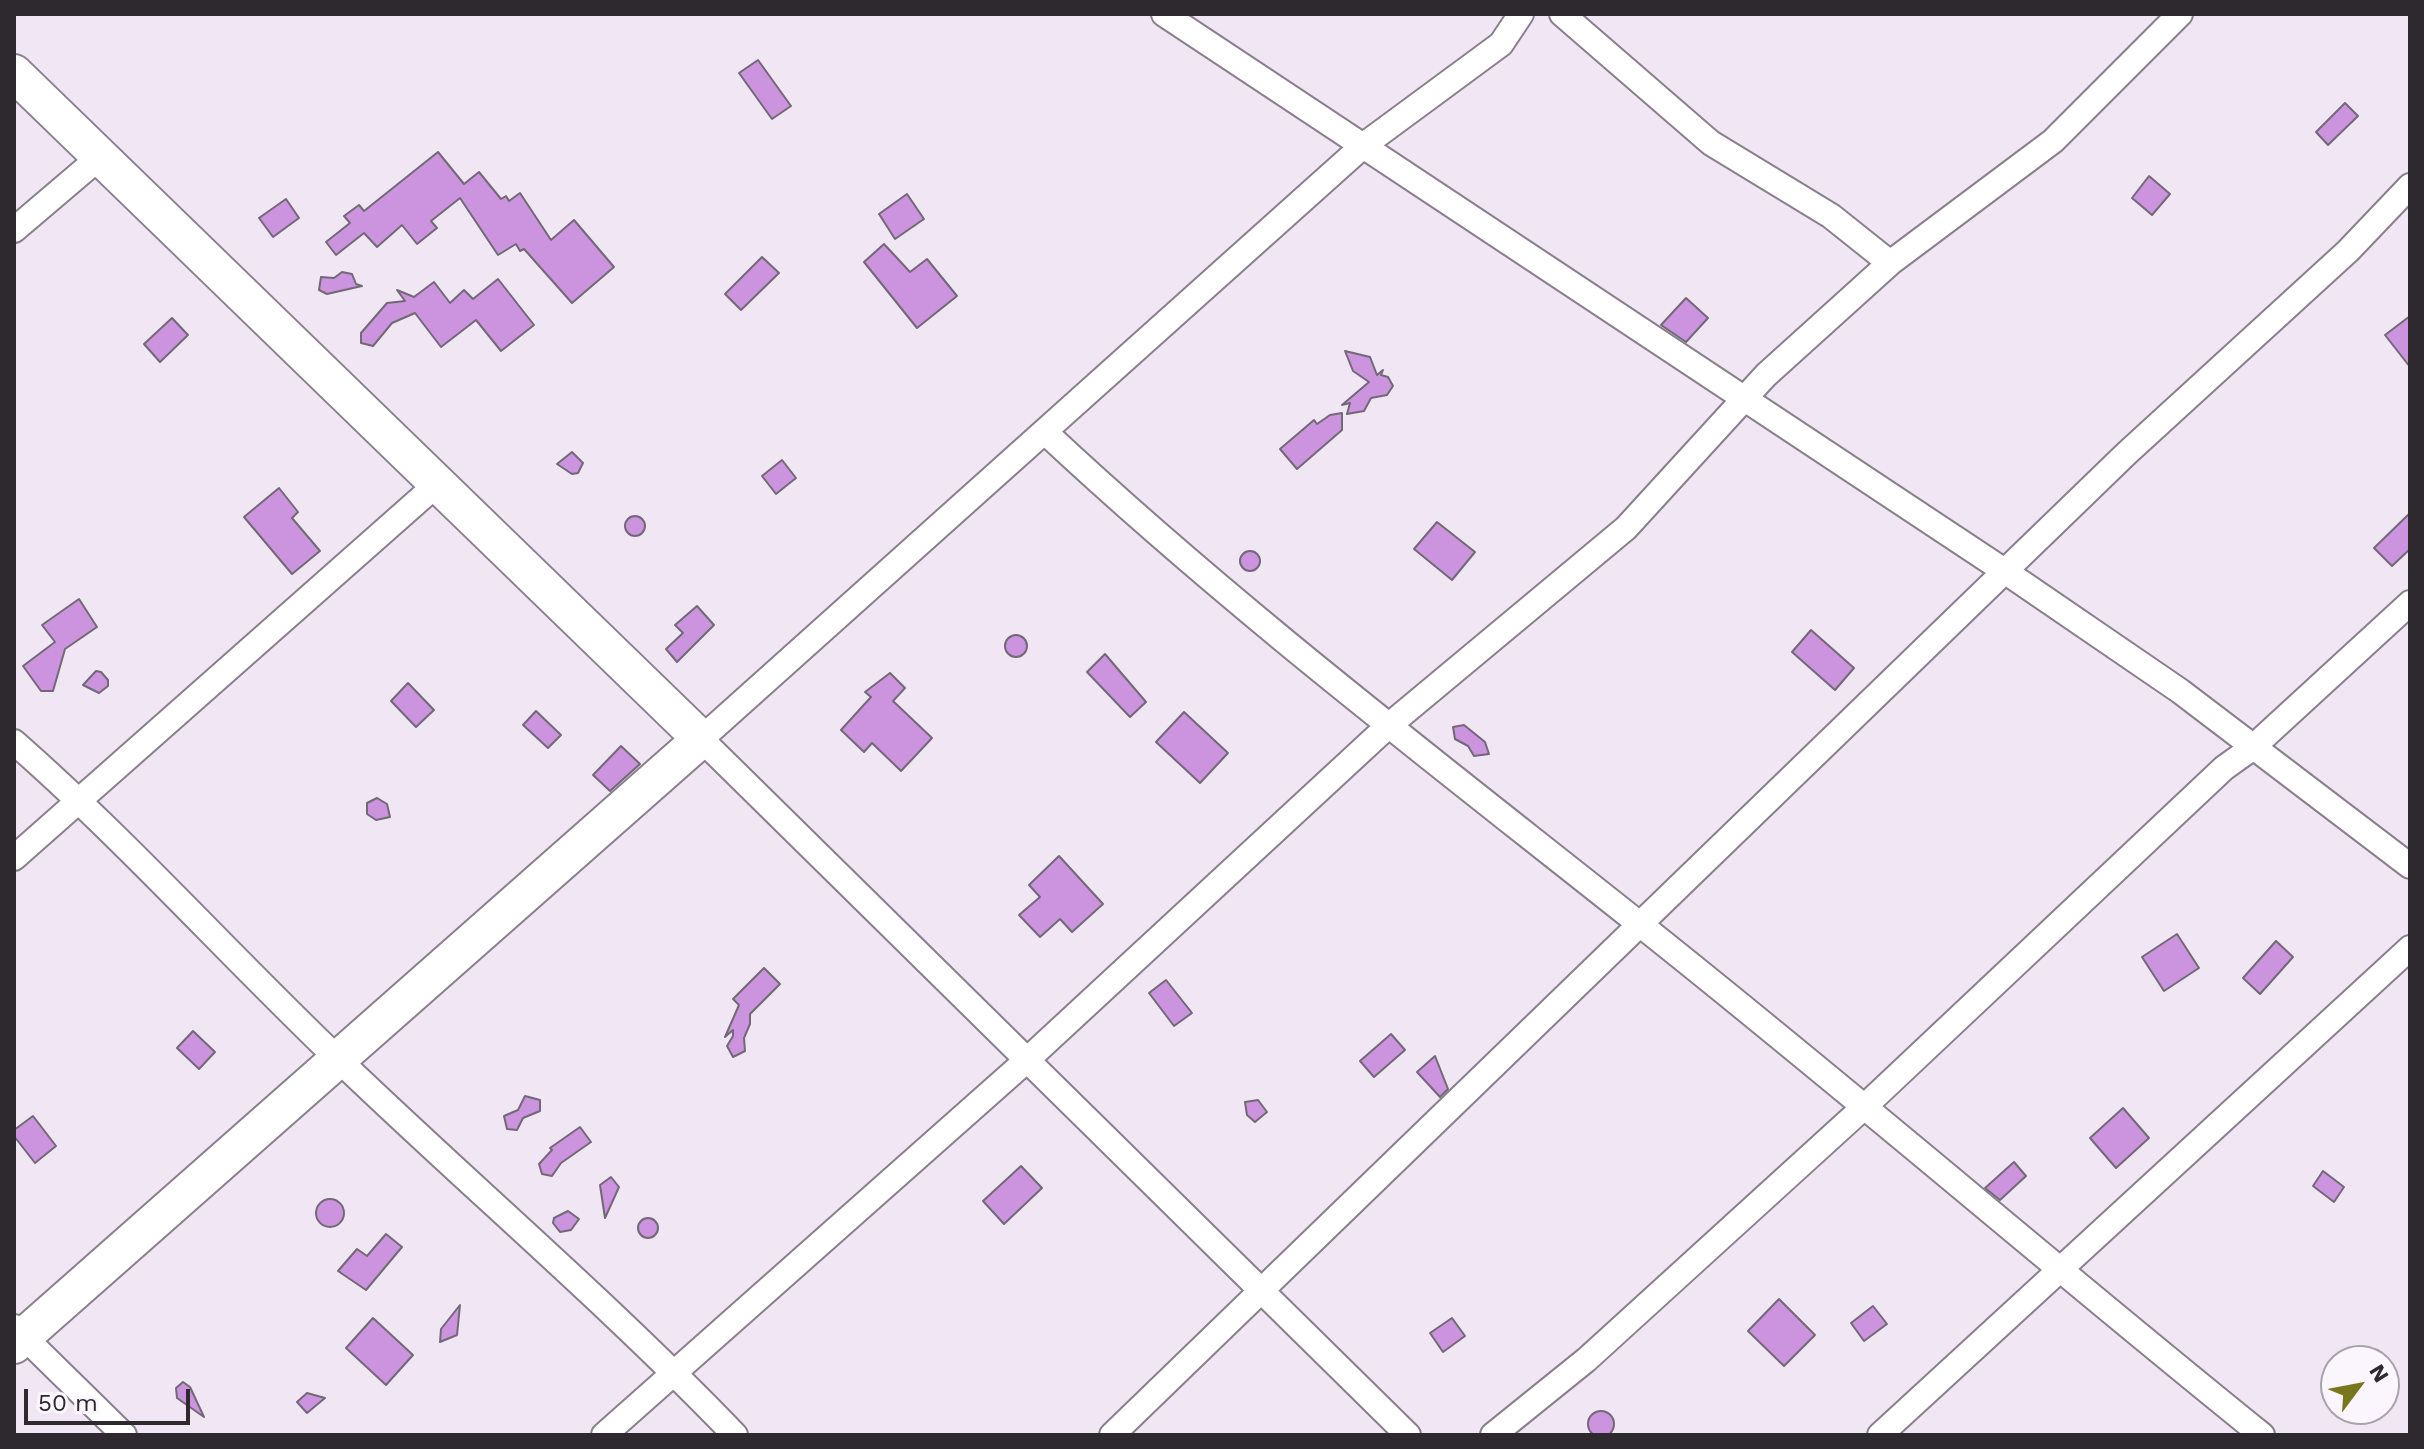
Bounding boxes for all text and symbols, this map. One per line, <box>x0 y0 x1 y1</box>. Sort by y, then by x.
north arrow <box>2320 1345 2400 1425</box>
text: N <box>2364 1360 2394 1387</box>
scale bar <box>28 1373 194 1423</box>
text: 50 m <box>38 1389 98 1417</box>

